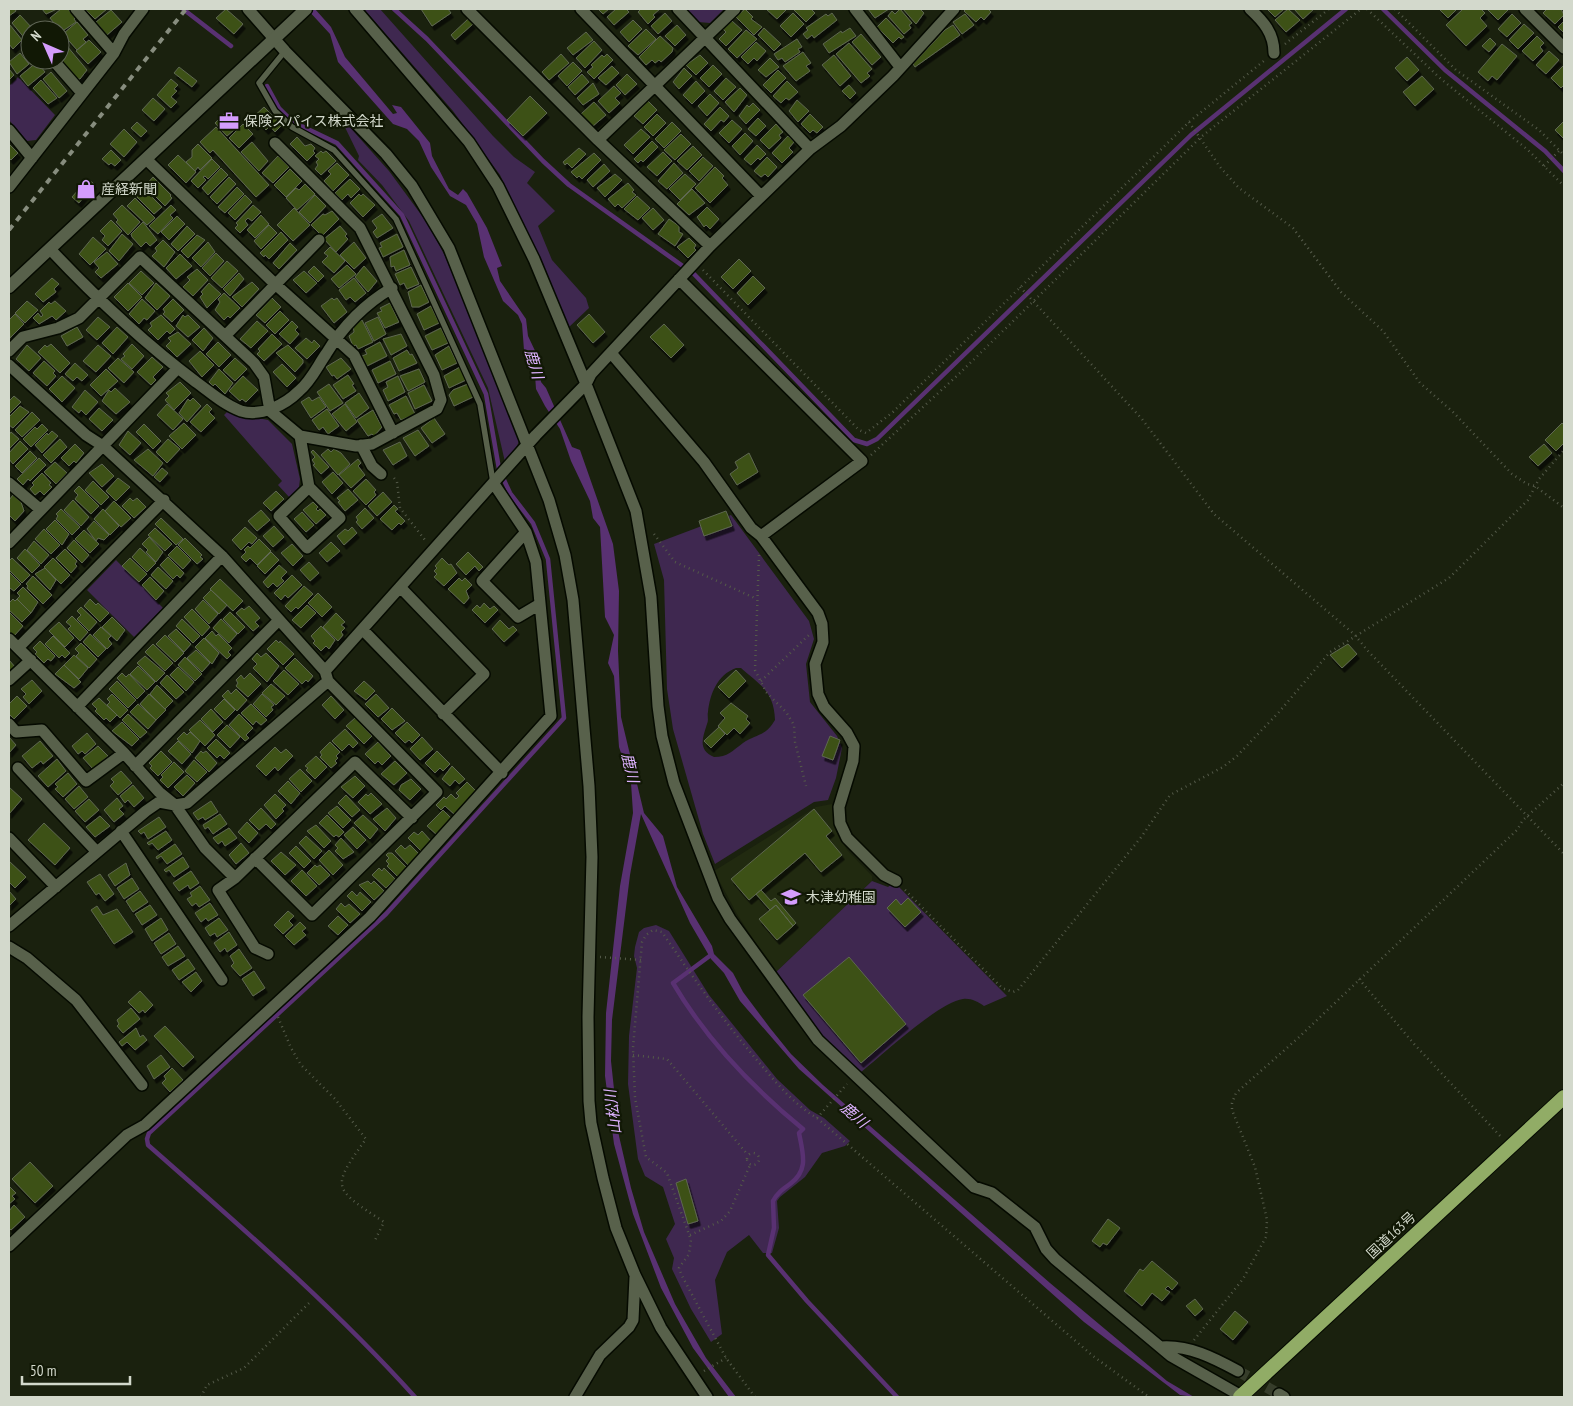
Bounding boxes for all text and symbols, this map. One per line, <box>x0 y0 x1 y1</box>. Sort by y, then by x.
north arrow <box>20 20 70 70</box>
text: N <box>27 27 45 45</box>
office icon: 保険スパイス株式会社 <box>218 110 240 132</box>
place label: 保険スパイス株式会社 <box>244 112 384 130</box>
shop icon: 産経新聞 <box>75 178 97 200</box>
place label: 産経新聞 <box>101 180 157 198</box>
water label: 鹿川 <box>521 347 548 383</box>
water label: 鹿川 <box>618 751 644 787</box>
school or university icon: 木津幼稚園 <box>780 886 802 908</box>
place label: 木津幼稚園 <box>806 888 876 906</box>
water label: 山松川 <box>600 1087 625 1136</box>
water label: 鹿川 <box>837 1098 873 1133</box>
street label: 国道163号 <box>1363 1208 1419 1262</box>
scale bar <box>22 1354 130 1386</box>
text: 50 m <box>30 1361 56 1380</box>

